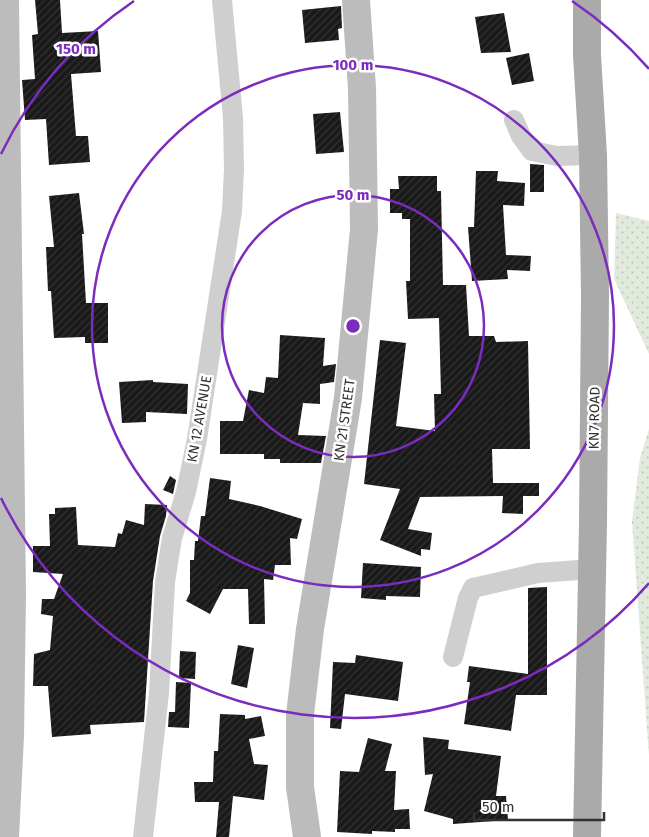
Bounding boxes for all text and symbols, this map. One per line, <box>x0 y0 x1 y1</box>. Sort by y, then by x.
text: 150 m <box>56 40 96 58</box>
text: 100 m <box>333 56 373 74</box>
text: 50 m <box>336 186 370 204</box>
centre of rings <box>344 317 362 335</box>
street label: KN 12 AVENUE <box>184 374 215 464</box>
street label: KN 21 STREET <box>330 377 359 462</box>
street label: KN7 ROAD <box>585 387 604 449</box>
scale bar <box>474 790 604 822</box>
text: 50 m <box>482 798 515 816</box>

